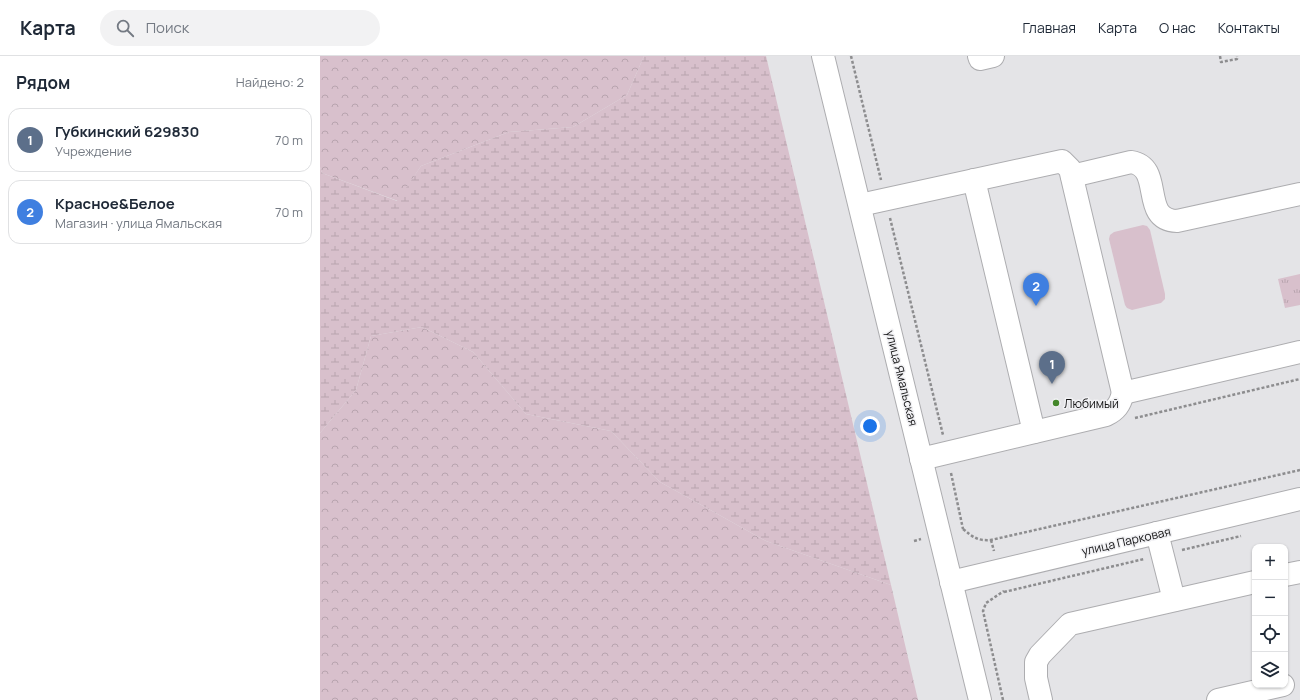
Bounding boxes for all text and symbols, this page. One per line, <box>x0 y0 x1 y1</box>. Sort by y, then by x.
search box <box>100 10 380 46</box>
text: Карта <box>20 15 76 41</box>
icon: search <box>114 17 136 39</box>
text: Поиск <box>146 17 189 38</box>
text: Главная <box>1023 18 1076 37</box>
text: Карта <box>1098 18 1137 37</box>
text: О нас <box>1159 18 1196 37</box>
text: Контакты <box>1218 18 1280 37</box>
text: Рядом <box>16 71 70 94</box>
text: Найдено: 2 <box>236 73 304 91</box>
text: Губкинский 629830 <box>55 121 199 142</box>
text: 1 <box>27 131 33 149</box>
text: 70 m <box>275 131 303 149</box>
text: Учреждение <box>55 142 132 160</box>
text: Красное&Белое <box>55 193 175 214</box>
text: 2 <box>26 203 34 221</box>
text: 70 m <box>275 203 303 221</box>
text: Магазин · улица Ямальская <box>55 214 222 232</box>
pin: 2 <box>1023 273 1049 306</box>
street label: улица Ямальская <box>882 328 922 428</box>
pin: 1 <box>1039 351 1065 384</box>
place label: Любимый <box>1064 395 1119 412</box>
marker: Любимый <box>1051 398 1061 408</box>
your location <box>860 416 880 436</box>
street label: улица Парковая <box>1080 522 1172 560</box>
map controls <box>1252 544 1288 688</box>
button: + <box>1252 544 1288 580</box>
button: − <box>1252 580 1288 616</box>
button: locate <box>1252 616 1288 652</box>
button: layers <box>1252 652 1288 688</box>

